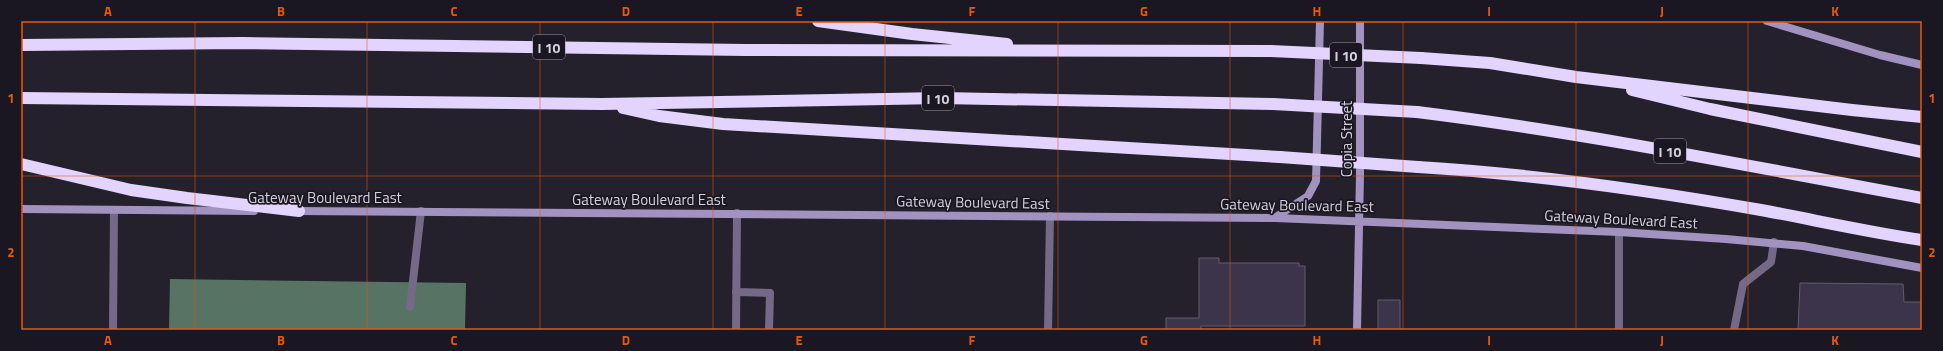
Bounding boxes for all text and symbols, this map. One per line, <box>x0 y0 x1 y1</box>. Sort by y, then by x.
text: A <box>104 1 112 21</box>
text: B <box>277 1 285 21</box>
text: C <box>450 1 458 21</box>
text: D <box>622 1 630 21</box>
text: E <box>795 1 803 21</box>
text: F <box>969 1 976 21</box>
text: G <box>1140 1 1148 21</box>
text: H <box>1313 1 1321 21</box>
text: I <box>1487 1 1491 21</box>
text: J <box>1660 1 1664 21</box>
text: K <box>1831 1 1839 21</box>
road number: I 10 <box>533 35 565 59</box>
road number: I 10 <box>1330 43 1362 67</box>
road number: I 10 <box>922 86 954 110</box>
text: 1 <box>7 88 15 108</box>
text: 1 <box>1928 88 1936 108</box>
street label: Copia Street <box>1335 100 1358 177</box>
road number: I 10 <box>1654 139 1686 163</box>
street label: Gateway Boulevard East <box>248 186 403 209</box>
street label: Gateway Boulevard East <box>572 188 727 211</box>
street label: Gateway Boulevard East <box>896 189 1051 215</box>
street label: Gateway Boulevard East <box>1220 192 1375 218</box>
street label: Gateway Boulevard East <box>1544 203 1699 235</box>
text: 2 <box>7 242 15 262</box>
text: 2 <box>1928 242 1936 262</box>
text: A <box>104 330 112 350</box>
text: B <box>277 330 285 350</box>
text: C <box>450 330 458 350</box>
text: D <box>622 330 630 350</box>
text: E <box>795 330 803 350</box>
text: F <box>969 330 976 350</box>
text: G <box>1140 330 1148 350</box>
text: H <box>1313 330 1321 350</box>
text: I <box>1487 330 1491 350</box>
text: J <box>1660 330 1664 350</box>
text: K <box>1831 330 1839 350</box>

